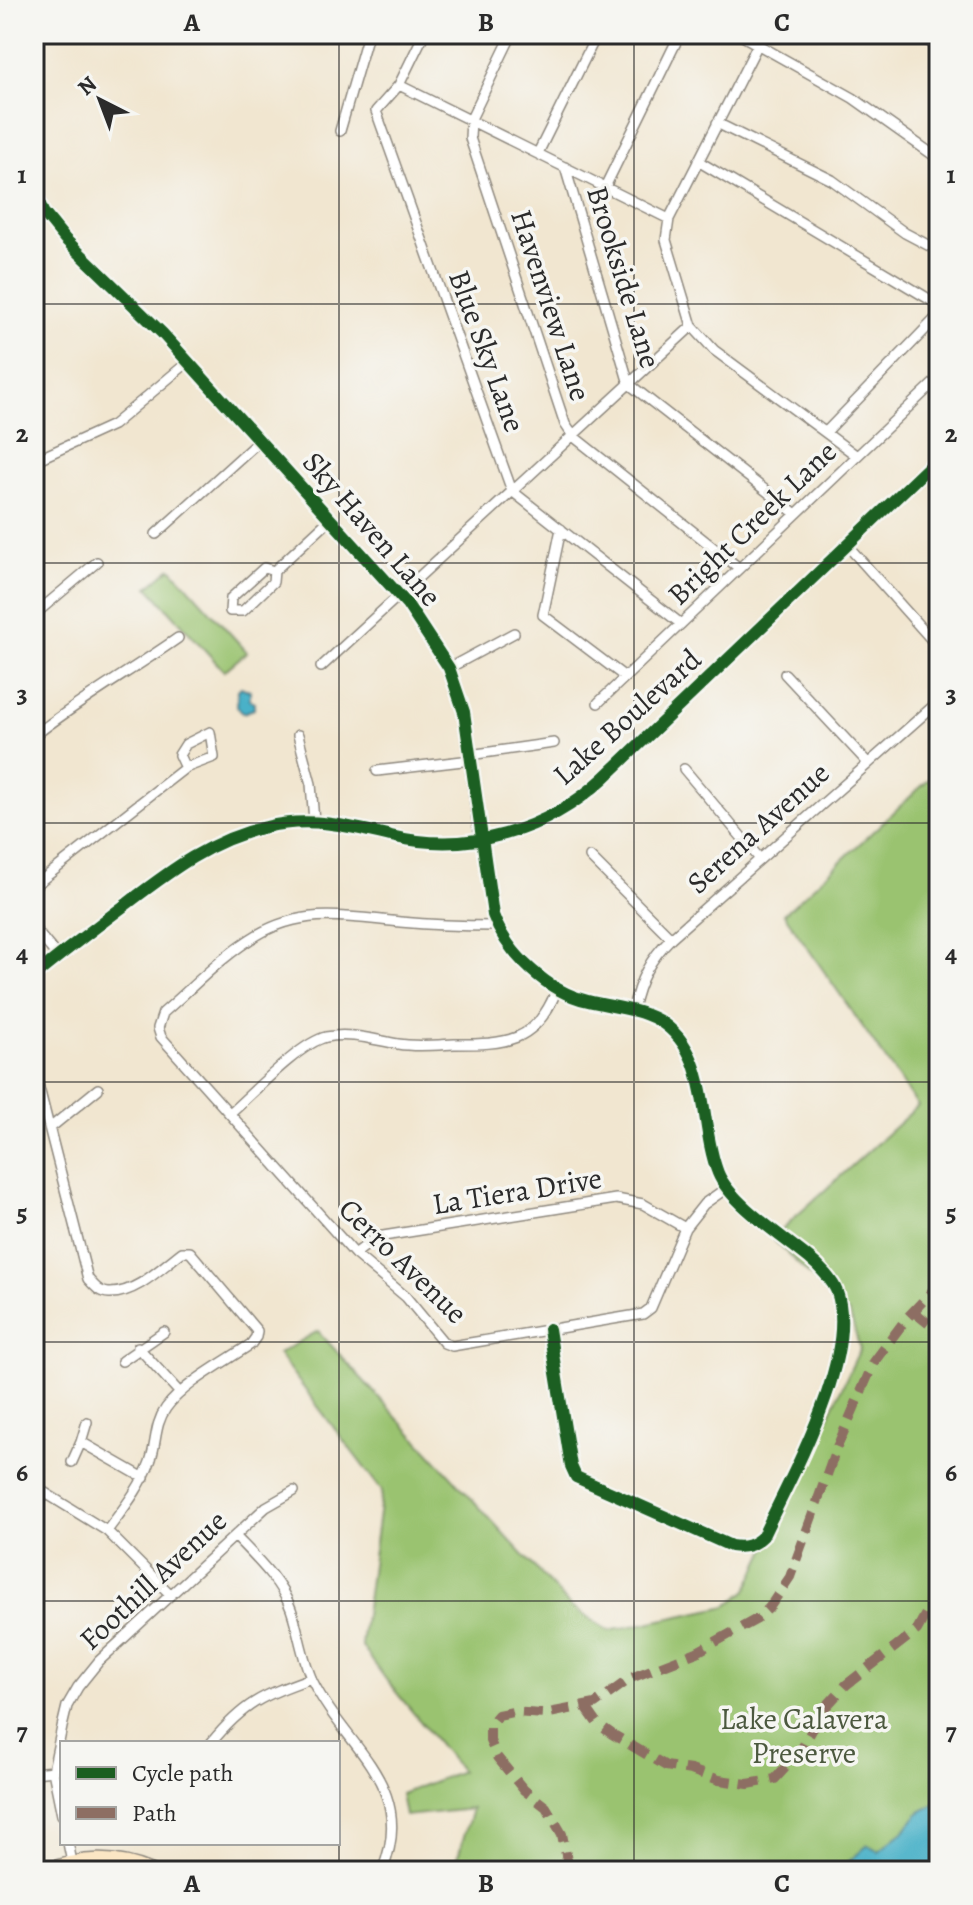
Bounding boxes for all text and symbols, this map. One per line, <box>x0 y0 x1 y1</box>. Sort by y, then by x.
text: A <box>183 5 201 40</box>
text: B <box>478 5 494 40</box>
text: C <box>774 5 790 40</box>
north arrow <box>60 60 140 140</box>
text: N <box>71 69 103 102</box>
text: 1 <box>17 157 27 192</box>
text: 1 <box>946 157 956 192</box>
street label: Brookside Lane <box>577 181 671 373</box>
street label: Havenview Lane <box>501 204 601 406</box>
street label: Blue Sky Lane <box>439 264 535 438</box>
text: 2 <box>16 416 29 451</box>
text: 2 <box>945 416 958 451</box>
street label: Bright Creek Lane <box>659 432 845 614</box>
street label: Sky Haven Lane <box>294 443 450 615</box>
street label: Lake Boulevard <box>544 639 710 794</box>
text: 3 <box>16 676 28 711</box>
text: 3 <box>945 676 957 711</box>
street label: Serena Avenue <box>678 753 838 903</box>
text: 4 <box>16 936 28 971</box>
text: 4 <box>945 936 957 971</box>
street label: La Tiera Drive <box>429 1158 605 1224</box>
street label: Cerro Avenue <box>330 1189 476 1333</box>
text: 5 <box>16 1195 28 1230</box>
text: 5 <box>945 1195 957 1230</box>
text: 6 <box>16 1455 28 1490</box>
text: 6 <box>945 1455 957 1490</box>
street label: Foothill Avenue <box>71 1501 235 1659</box>
park label: Lake Calavera Preserve <box>720 1699 888 1773</box>
text: 7 <box>16 1714 28 1749</box>
text: 7 <box>945 1714 957 1749</box>
legend <box>60 1741 340 1845</box>
text: Cycle path <box>132 1757 233 1789</box>
text: Path <box>132 1797 177 1829</box>
text: A <box>183 1866 201 1901</box>
text: B <box>478 1866 494 1901</box>
text: C <box>774 1866 790 1901</box>

